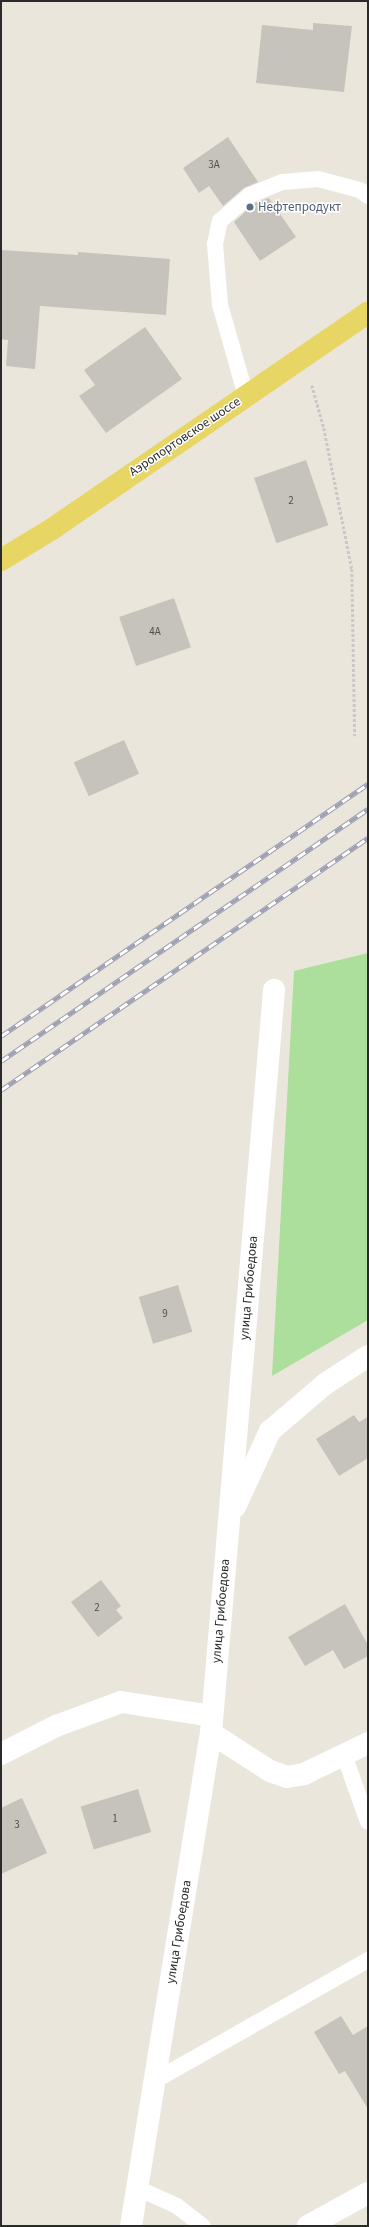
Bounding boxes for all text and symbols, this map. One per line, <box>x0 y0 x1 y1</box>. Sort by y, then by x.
house number: 3А <box>208 158 220 172</box>
place label: Нефтепродукт <box>258 199 341 215</box>
marker: Нефтепродукт <box>245 202 255 212</box>
street label: Аэропортовское шоссе <box>126 394 244 480</box>
house number: 2 <box>288 494 294 508</box>
house number: 4А <box>149 625 161 639</box>
street label: улица Грибоедова <box>237 1235 261 1341</box>
house number: 9 <box>162 1307 168 1321</box>
street label: улица Грибоедова <box>209 1558 233 1664</box>
house number: 2 <box>94 1601 100 1615</box>
house number: 1 <box>112 1812 118 1826</box>
house number: 3 <box>14 1818 20 1832</box>
street label: улица Грибоедова <box>163 1879 195 1985</box>

